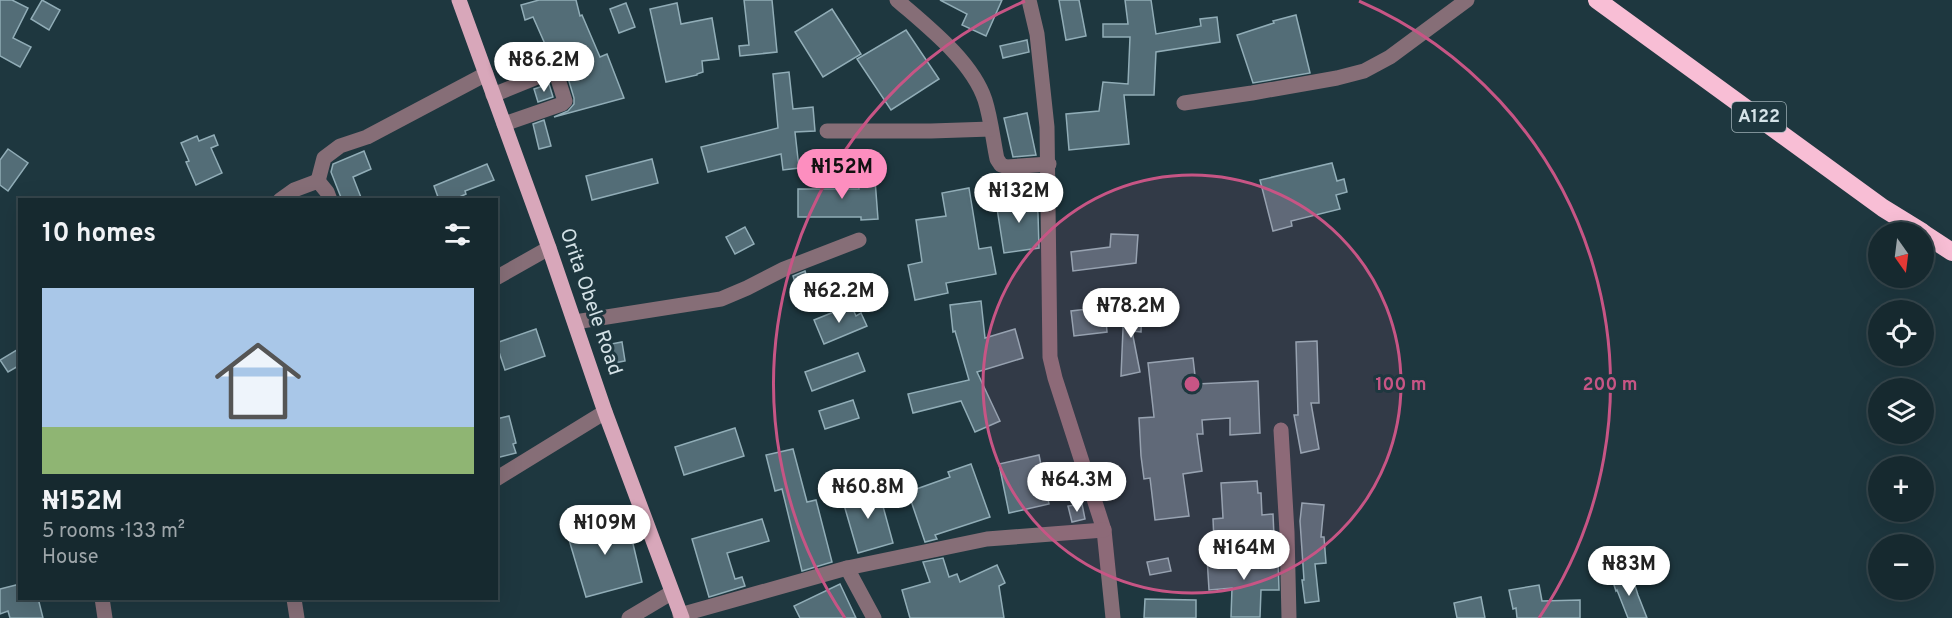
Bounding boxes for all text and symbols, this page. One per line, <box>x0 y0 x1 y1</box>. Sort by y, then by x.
pin: ₦86.2M <box>495 42 593 93</box>
text: ₦86.2M <box>508 48 580 74</box>
road number: A122 <box>1732 102 1786 132</box>
pin: ₦152M <box>800 149 884 200</box>
text: ₦152M <box>811 155 873 181</box>
pin: ₦132M <box>977 173 1061 224</box>
text: ₦132M <box>988 179 1050 205</box>
text: 10 homes <box>42 218 156 251</box>
icon: filters <box>441 218 474 251</box>
north arrow <box>1868 222 1934 288</box>
map controls <box>1868 222 1934 600</box>
street label: Orita Obele Road <box>553 225 627 379</box>
pin: ₦62.2M <box>790 273 888 324</box>
text: ₦62.2M <box>803 279 875 305</box>
pin: ₦78.2M <box>1082 288 1180 339</box>
text: ₦78.2M <box>1097 294 1165 320</box>
button: locate <box>1868 300 1934 366</box>
icon: home <box>204 327 312 435</box>
centre of rings <box>1182 374 1202 394</box>
text: 100 m <box>1375 374 1427 397</box>
text: 200 m <box>1582 374 1638 397</box>
button: layers <box>1868 378 1934 444</box>
button: + <box>1868 456 1934 522</box>
pin: ₦64.3M <box>1028 462 1126 513</box>
text: ₦64.3M <box>1041 468 1113 494</box>
pin: ₦60.8M <box>819 469 917 520</box>
text: ₦60.8M <box>832 475 904 501</box>
text: ₦152M <box>42 486 123 519</box>
pin: ₦109M <box>563 505 647 556</box>
text: ₦109M <box>573 511 637 537</box>
text: 5 rooms · 133 m² <box>42 519 185 545</box>
pin: ₦164M <box>1202 530 1286 581</box>
button: − <box>1868 534 1934 600</box>
text: ₦164M <box>1213 536 1275 562</box>
text: House <box>42 545 98 571</box>
pin: ₦83M <box>1593 546 1665 597</box>
text: ₦83M <box>1602 552 1656 578</box>

